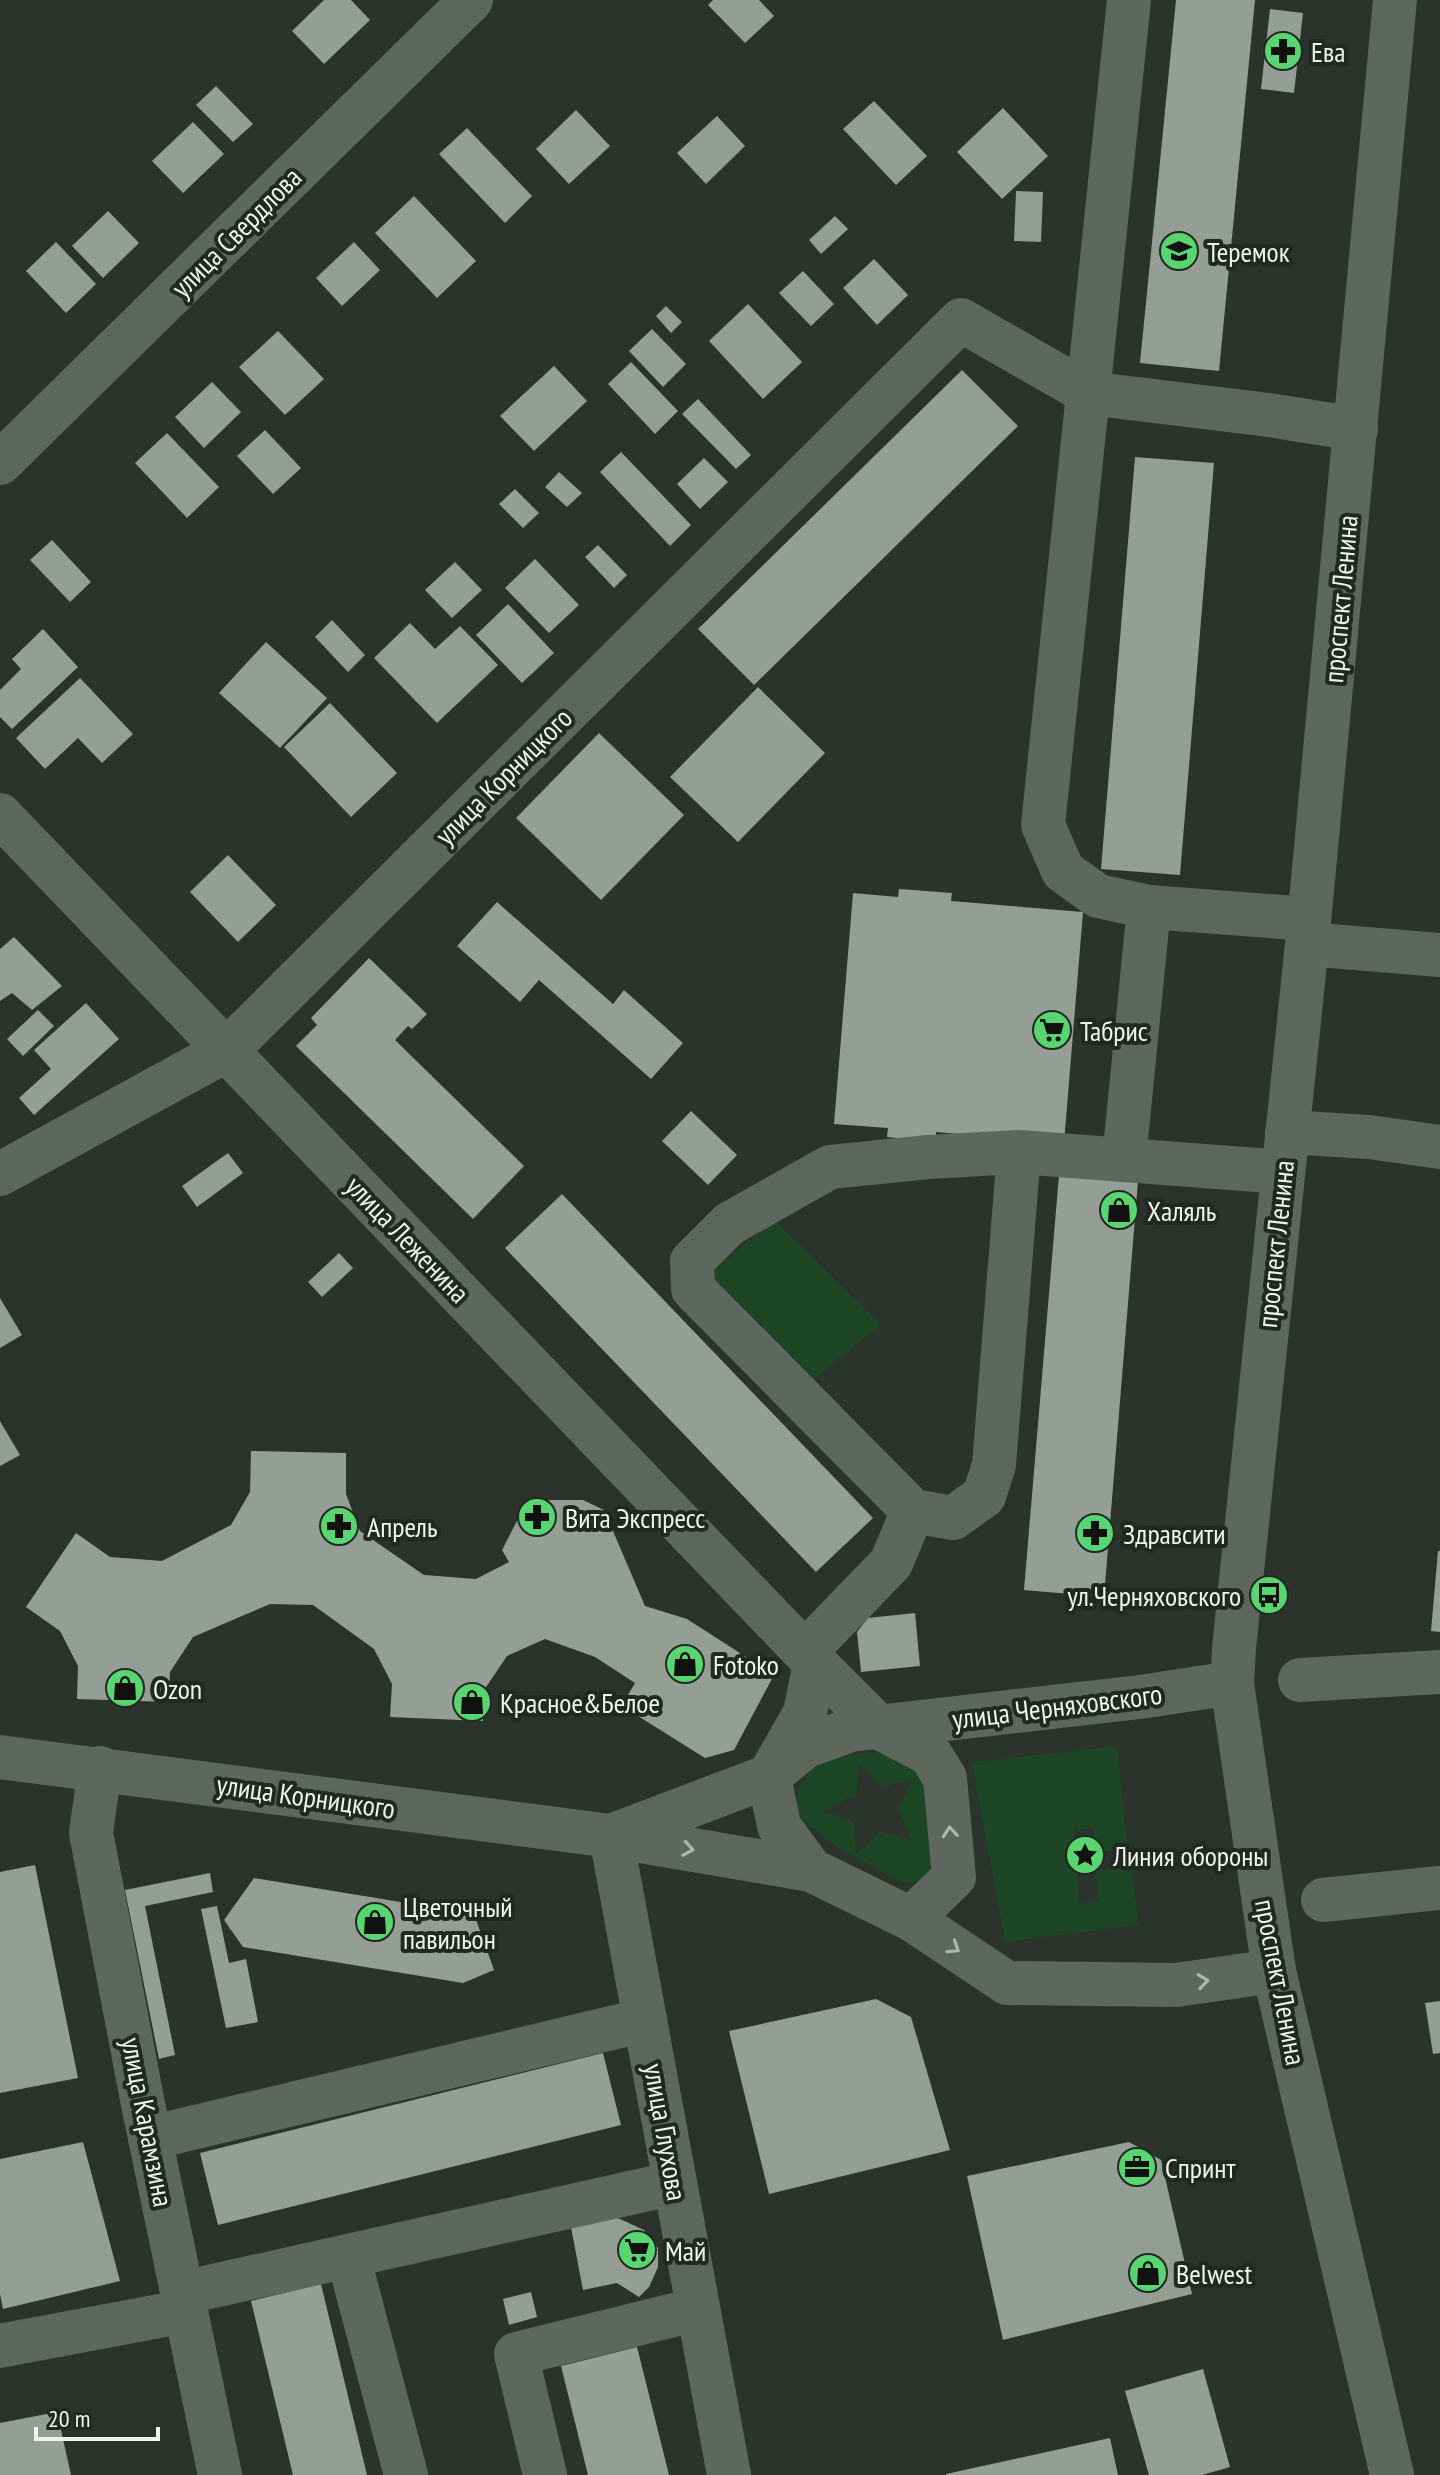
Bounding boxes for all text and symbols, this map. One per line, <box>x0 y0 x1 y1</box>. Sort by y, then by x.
pharmacy icon: Ева <box>1262 30 1304 72</box>
place label: Ева <box>1311 33 1346 70</box>
street label: улица Свердлова <box>163 159 309 305</box>
school or university icon: Теремок <box>1158 230 1200 272</box>
place label: Теремок <box>1207 233 1290 270</box>
street label: проспект Ленина <box>1314 514 1366 684</box>
street label: улица Корницкого <box>426 699 580 853</box>
supermarket icon: Табрис <box>1031 1009 1073 1051</box>
place label: Табрис <box>1080 1012 1148 1049</box>
street label: проспект Ленина <box>1248 1158 1302 1330</box>
street label: улица Леженина <box>338 1168 478 1310</box>
shop icon: Халяль <box>1098 1189 1140 1231</box>
place label: Халяль <box>1147 1192 1216 1229</box>
pharmacy icon: Вита Экспресс <box>516 1496 558 1538</box>
place label: Вита Экспресс <box>565 1499 705 1536</box>
pharmacy icon: Апрель <box>318 1505 360 1547</box>
place label: Апрель <box>367 1508 438 1545</box>
pharmacy icon: Здравсити <box>1074 1512 1116 1554</box>
place label: Здравсити <box>1123 1515 1226 1552</box>
bus stop icon: ул.Черняховского <box>1248 1574 1290 1616</box>
place label: ул.Черняховского <box>1067 1577 1241 1614</box>
shop icon: Fotoko <box>664 1643 706 1685</box>
place label: Fotoko <box>713 1646 779 1683</box>
shop icon: Ozon <box>104 1667 146 1709</box>
place label: Ozon <box>153 1670 202 1707</box>
street label: улица Черняховского <box>950 1675 1164 1737</box>
shop icon: Красное&Белое <box>451 1681 493 1723</box>
place label: Красное&Белое <box>500 1684 660 1721</box>
street label: улица Корницкого <box>214 1765 398 1827</box>
one-way arrow <box>941 1825 958 1838</box>
place icon: Линия обороны <box>1064 1834 1106 1876</box>
place label: Линия обороны <box>1112 1837 1268 1874</box>
one-way arrow <box>681 1840 695 1857</box>
place label: Цветочный павильон <box>403 1888 513 1957</box>
street label: проспект Ленина <box>1247 1896 1315 2068</box>
shop icon: Цветочный павильон <box>354 1901 396 1943</box>
one-way arrow <box>945 1938 960 1953</box>
one-way arrow <box>1197 1973 1210 1990</box>
street label: улица Карамзина <box>113 2034 183 2210</box>
street label: улица Глухова <box>636 2061 696 2203</box>
office icon: Спринт <box>1116 2146 1158 2188</box>
place label: Спринт <box>1165 2149 1235 2186</box>
supermarket icon: Май <box>616 2229 658 2271</box>
place label: Май <box>665 2232 706 2269</box>
shop icon: Belwest <box>1127 2252 1169 2294</box>
place label: Belwest <box>1176 2255 1253 2292</box>
scale bar <box>36 2391 158 2441</box>
text: 20 m <box>48 2403 90 2434</box>

